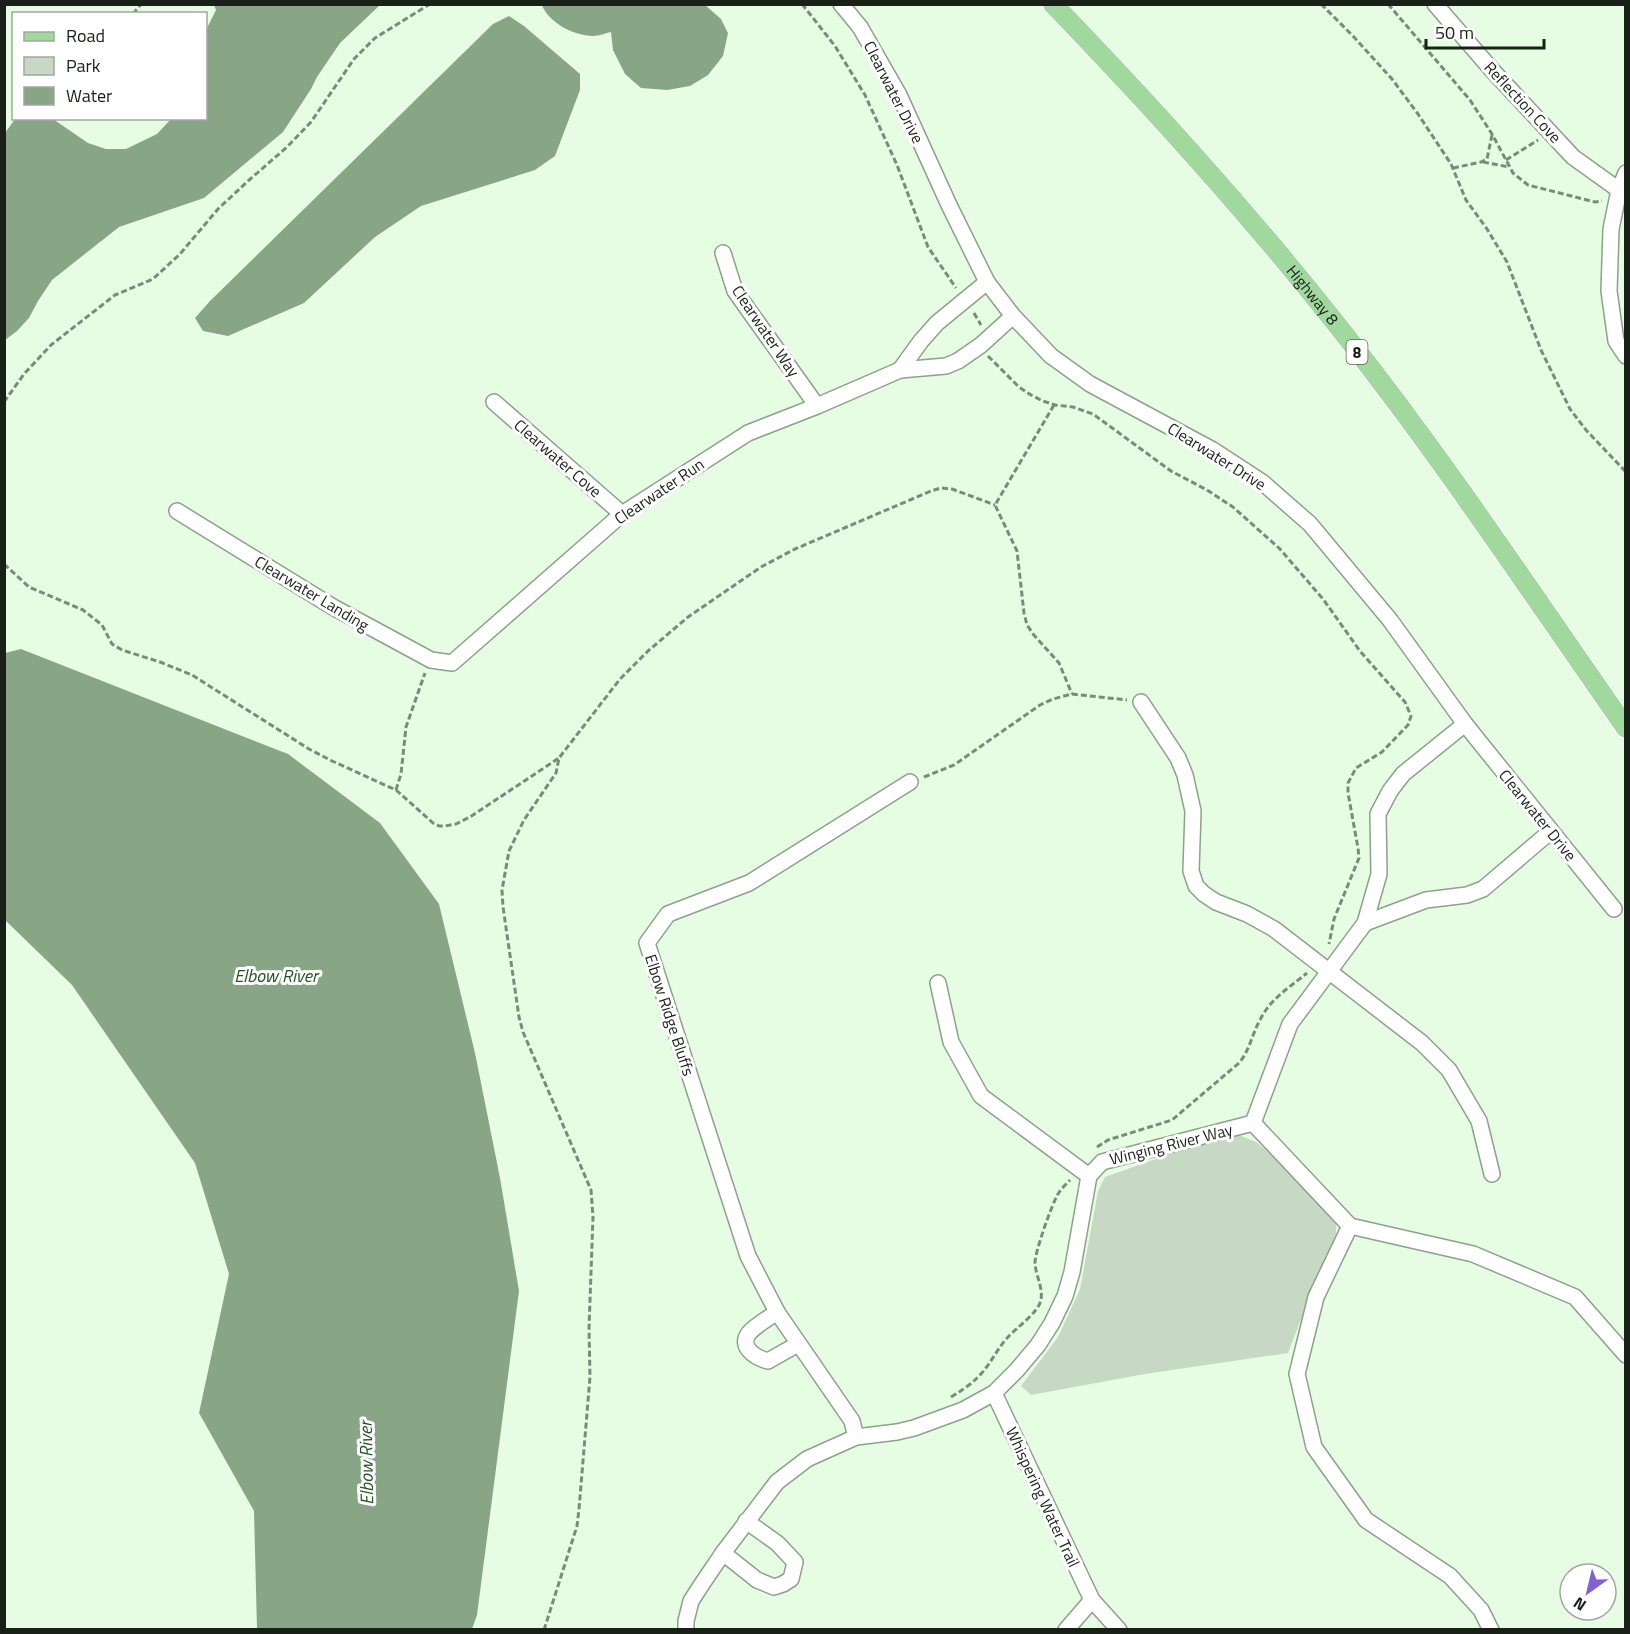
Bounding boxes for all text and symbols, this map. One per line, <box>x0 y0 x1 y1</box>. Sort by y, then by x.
legend <box>12 12 207 120</box>
scale bar <box>1426 12 1544 50</box>
text: 50 m <box>1435 19 1474 46</box>
text: Road <box>66 22 105 49</box>
street label: Clearwater Drive <box>858 37 930 147</box>
text: Park <box>66 52 101 79</box>
street label: Reflection Cove <box>1479 56 1567 148</box>
text: Water <box>66 82 112 109</box>
street label: Highway 8 <box>1281 259 1345 330</box>
street label: Clearwater Way <box>726 280 806 382</box>
road number: 8 <box>1346 340 1368 364</box>
street label: Clearwater Cove <box>509 413 607 503</box>
street label: Clearwater Drive <box>1163 416 1271 496</box>
street label: Clearwater Run <box>609 452 709 530</box>
street label: Clearwater Landing <box>250 549 374 637</box>
street label: Clearwater Drive <box>1493 764 1583 866</box>
street label: Elbow Ridge Bluffs <box>639 951 701 1079</box>
water label: Elbow River <box>234 962 320 989</box>
street label: Winging River Way <box>1107 1117 1235 1171</box>
water label: Elbow River <box>352 1419 380 1505</box>
street label: Whispering Water Trail <box>1000 1423 1086 1571</box>
north arrow <box>1558 1562 1618 1622</box>
text: N <box>1568 1591 1591 1617</box>

